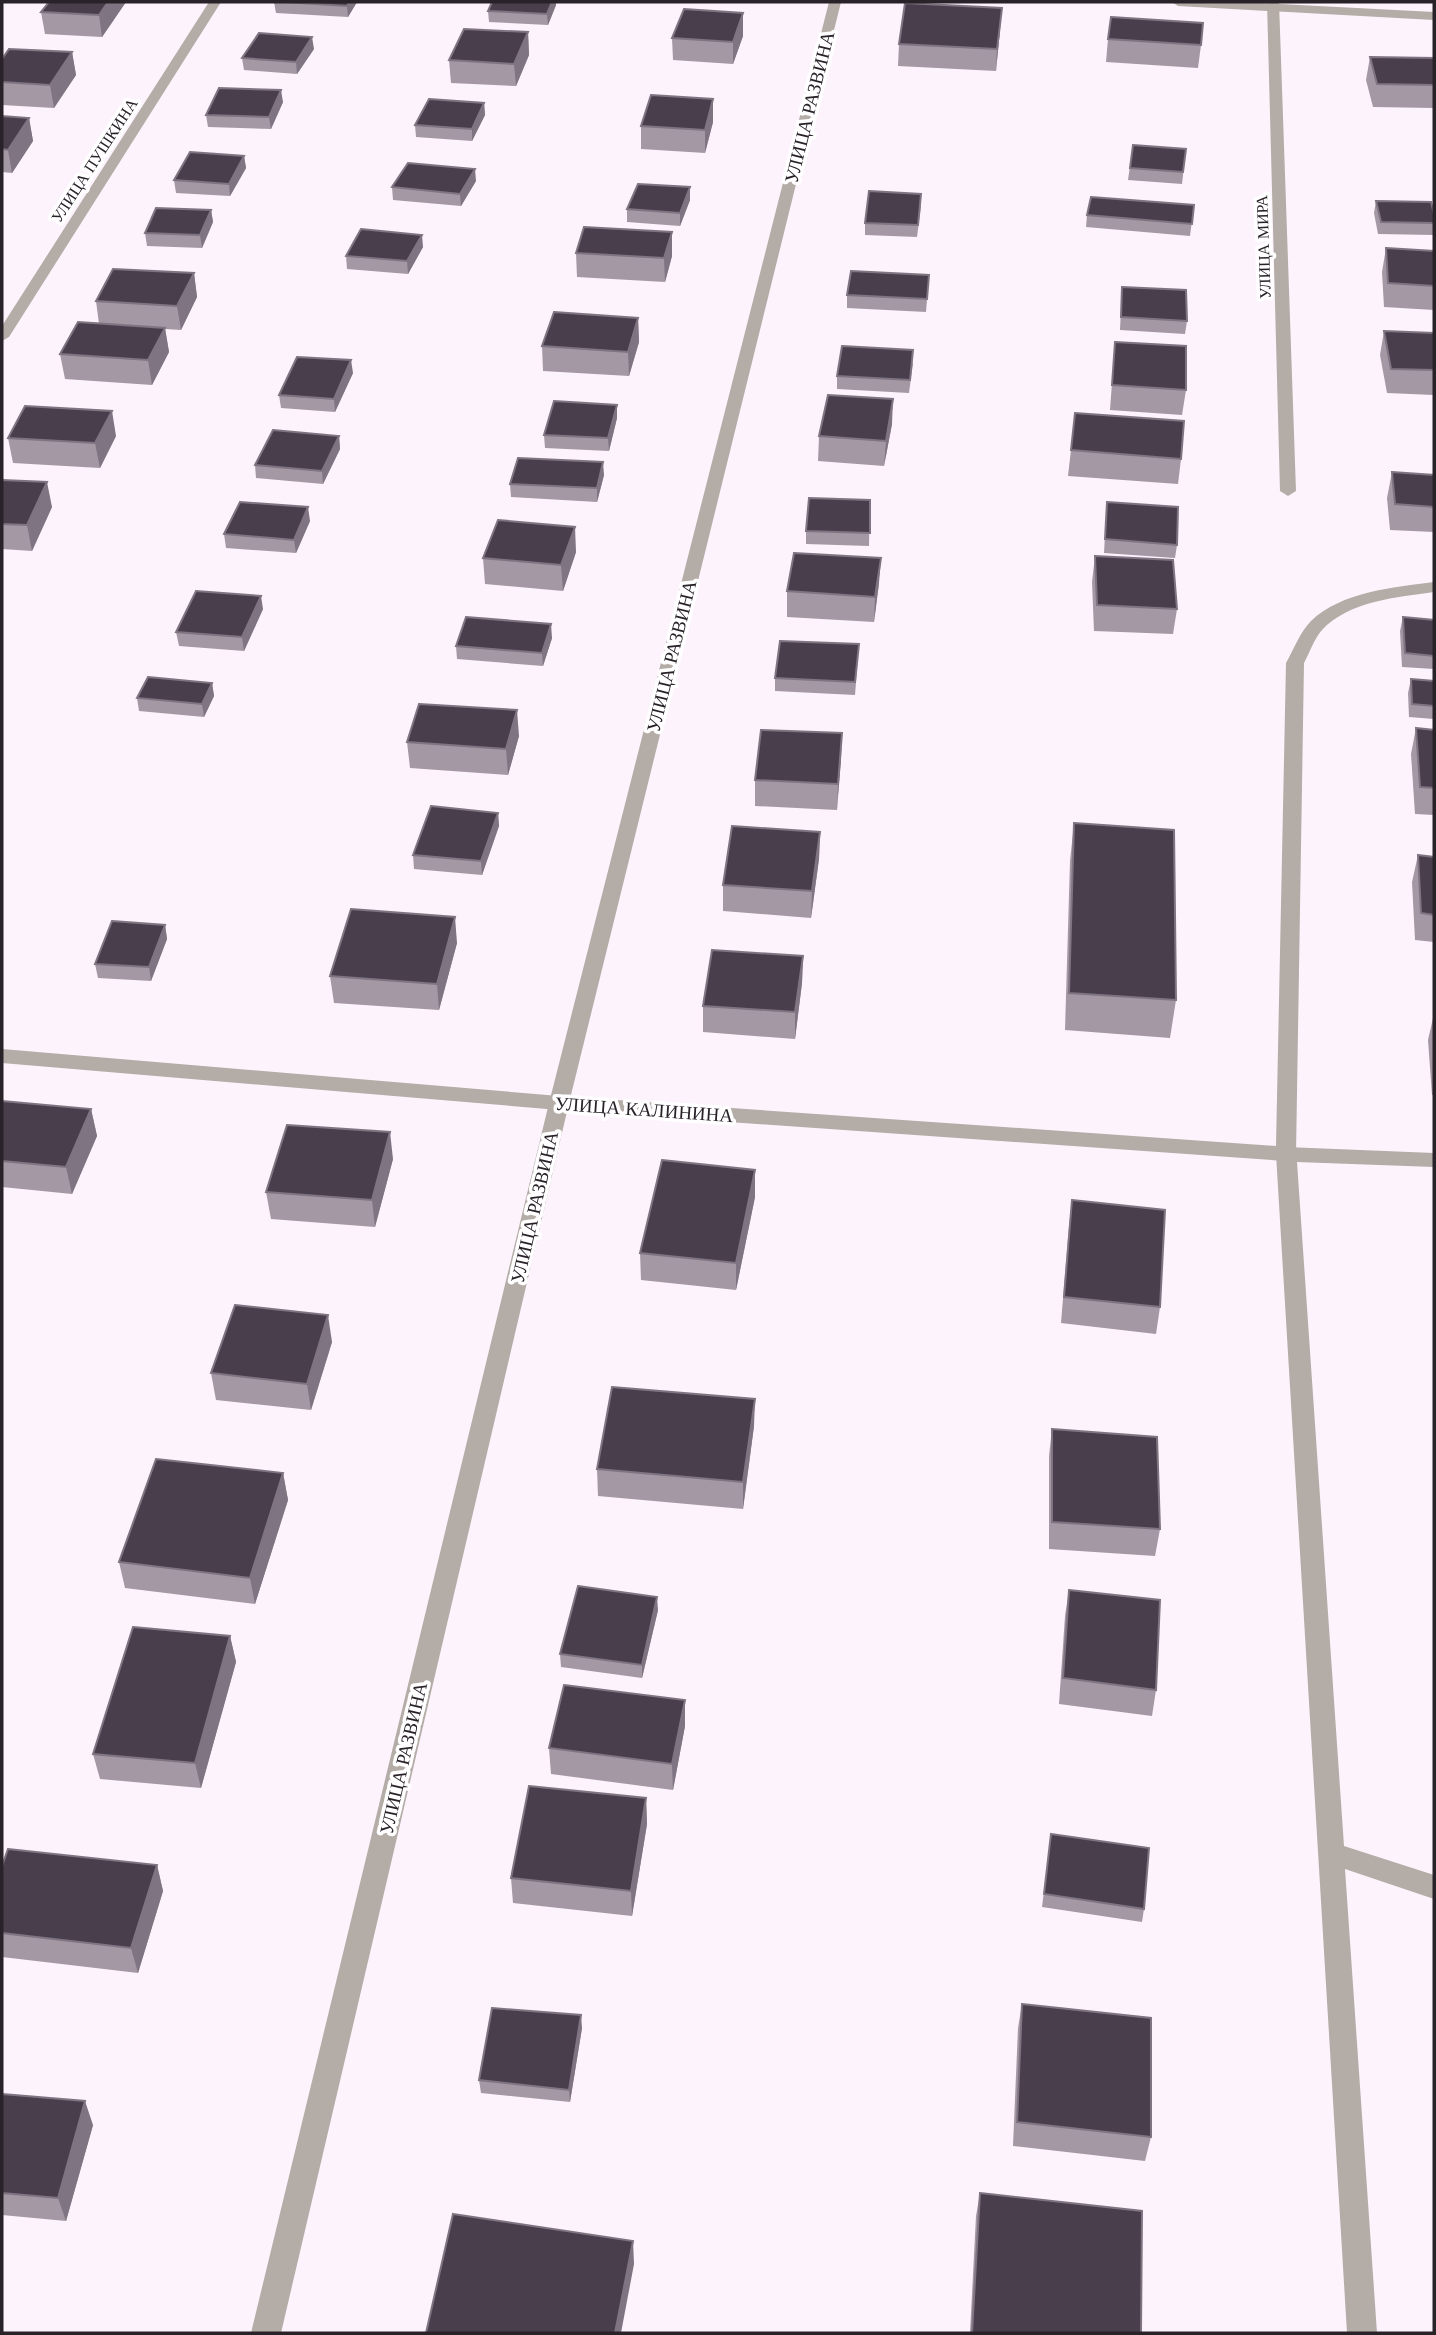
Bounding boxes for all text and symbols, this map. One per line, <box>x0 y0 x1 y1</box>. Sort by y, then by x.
street label: УЛИЦА РАЗВИНА <box>780 29 840 185</box>
street label: УЛИЦА ПУШКИНА <box>46 94 142 226</box>
street label: УЛИЦА МИРА <box>1251 194 1275 299</box>
street label: УЛИЦА РАЗВИНА <box>642 578 702 734</box>
street label: УЛИЦА КАЛИНИНА <box>554 1092 734 1127</box>
street label: УЛИЦА РАЗВИНА <box>506 1128 563 1285</box>
street label: УЛИЦА РАЗВИНА <box>375 1679 432 1836</box>

